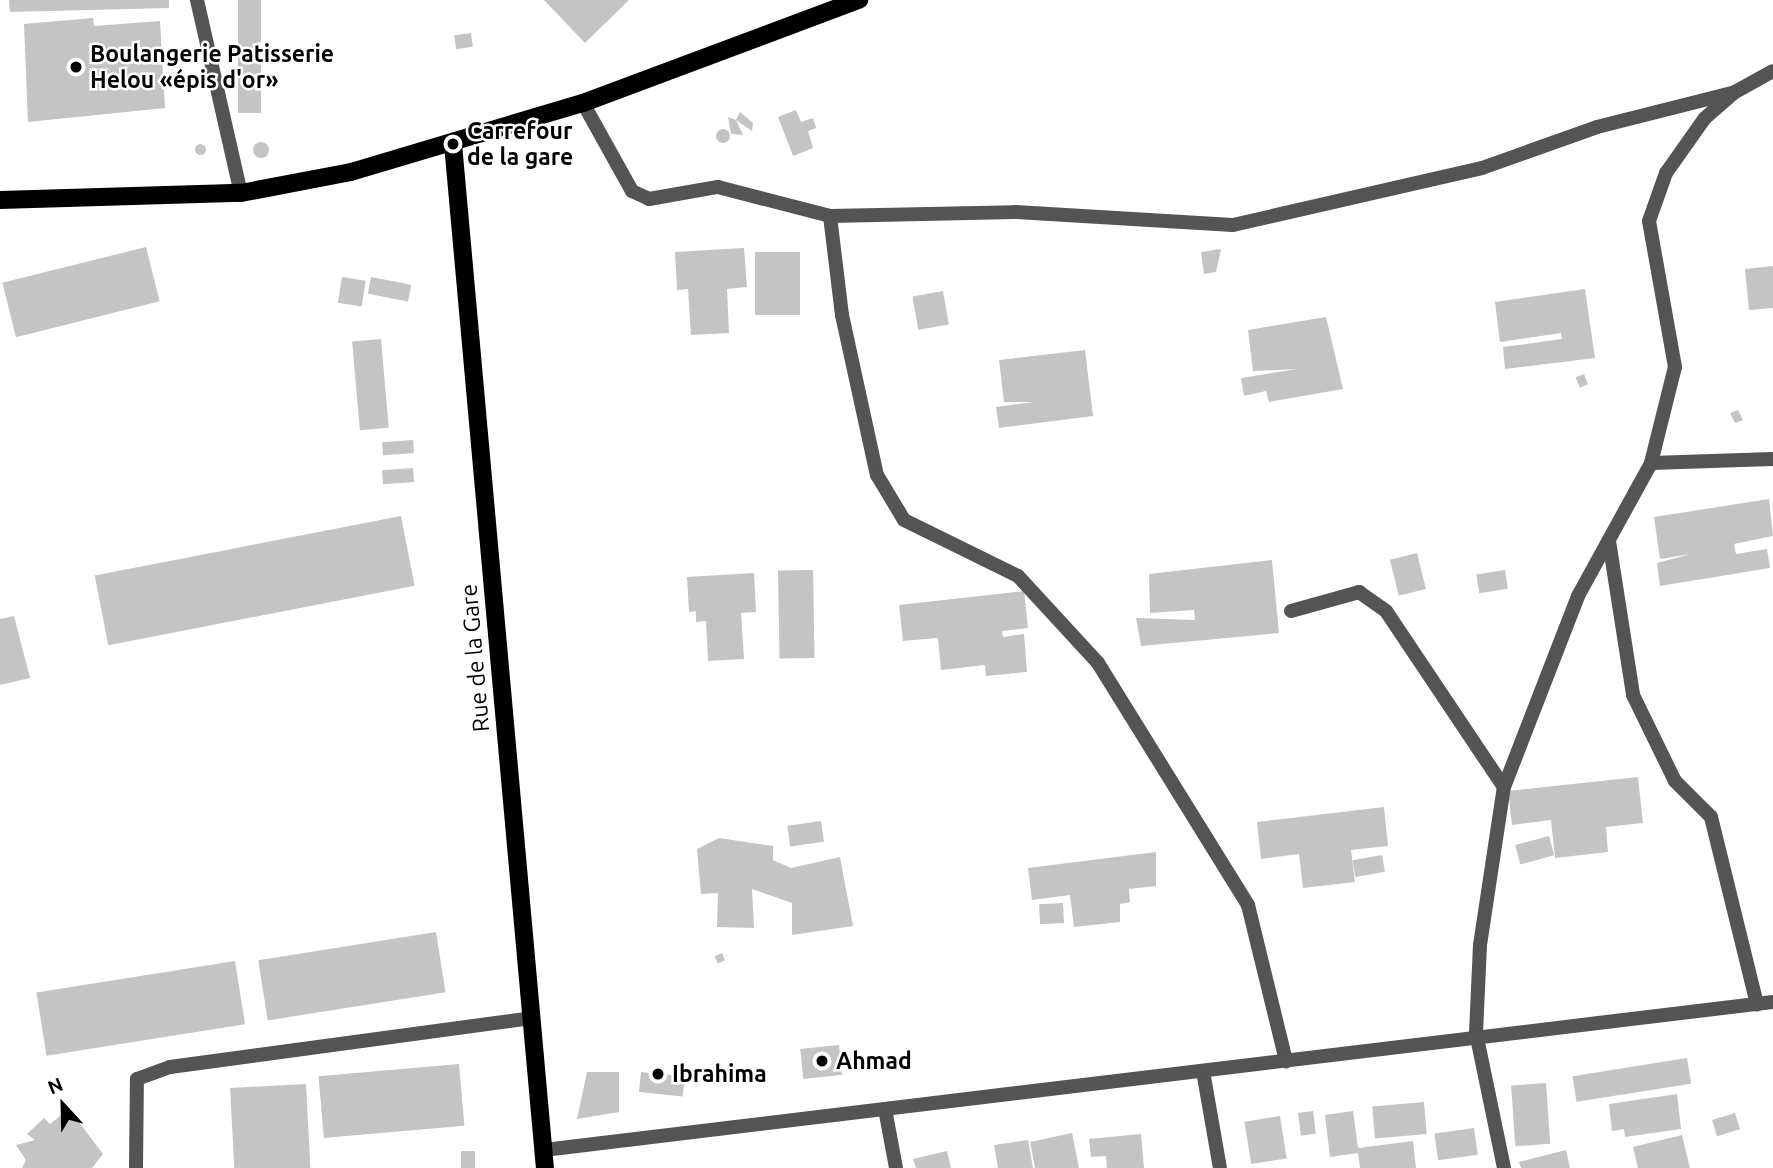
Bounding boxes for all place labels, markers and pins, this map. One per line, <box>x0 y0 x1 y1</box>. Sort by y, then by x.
place label: Boulangerie Patisserie Helou «épis d'or» <box>90 40 334 94</box>
marker: Boulangerie Patisserie Helou «épis d'or» <box>68 59 84 75</box>
place label: Carrefour de la gare <box>467 117 573 171</box>
marker: Carrefour de la gare <box>445 136 461 152</box>
place label: Ahmad <box>836 1047 912 1075</box>
marker: Ahmad <box>814 1053 830 1069</box>
place label: Ibrahima <box>672 1060 767 1088</box>
marker: Ibrahima <box>650 1066 666 1082</box>

